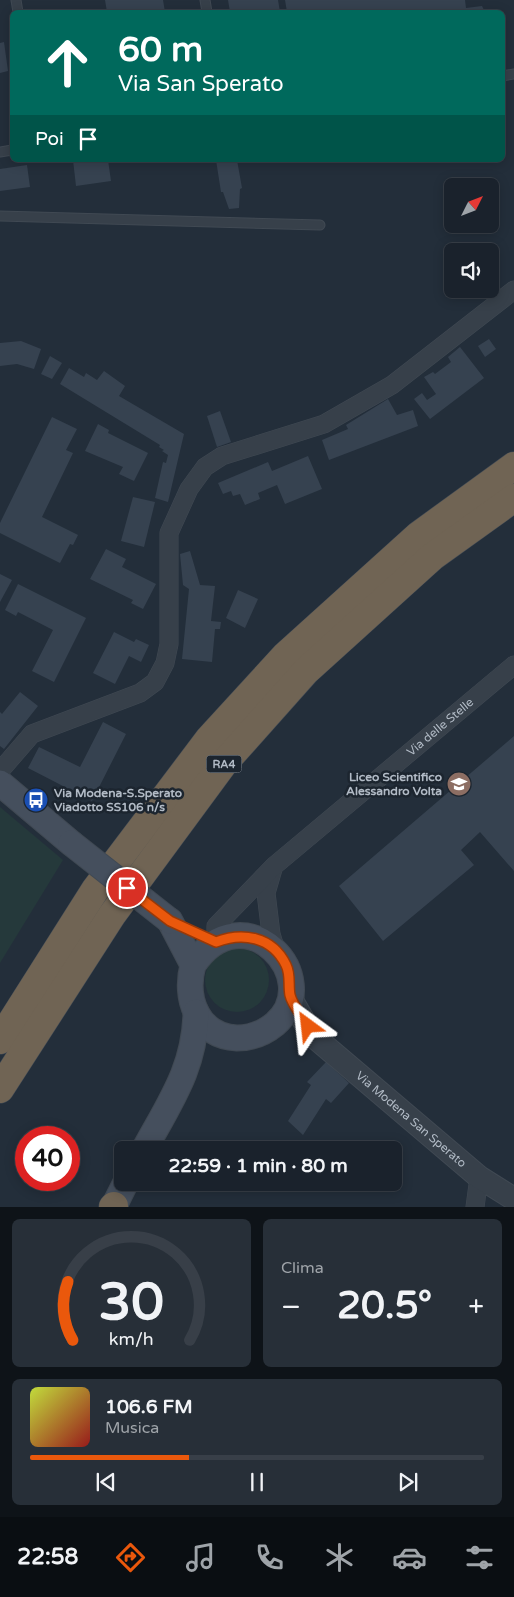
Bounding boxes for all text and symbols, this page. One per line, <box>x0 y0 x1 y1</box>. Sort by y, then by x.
text: 60 m <box>118 29 203 71</box>
icon: ahead <box>35 30 100 95</box>
text: Via San Sperato <box>118 71 284 97</box>
icon: arrive <box>74 125 102 153</box>
text: Poi <box>35 128 64 150</box>
north arrow <box>444 178 499 232</box>
map controls <box>444 178 499 298</box>
button: sound <box>444 243 499 298</box>
street label: Via delle Stelle <box>404 695 476 759</box>
road number: RA4 <box>206 756 242 772</box>
place label: Liceo Scientifico Alessandro Volta <box>346 770 442 798</box>
school or university icon: Liceo Scientifico Alessandro Volta <box>446 771 472 797</box>
place label: Via Modena-S.Sperato Viadotto SS106 n/s <box>54 786 182 814</box>
bus stop icon: Via Modena-S.Sperato Viadotto SS106 n/s <box>23 787 49 813</box>
pin <box>106 867 148 909</box>
icon: arrive <box>113 874 141 902</box>
position arrow <box>281 999 333 1051</box>
street label: Via Modena San Sperato <box>353 1068 469 1170</box>
speed limit sign: 40 <box>15 1126 80 1191</box>
text: 22:59 · 1 min · 80 m <box>168 1155 348 1177</box>
text: Clima <box>281 1258 324 1278</box>
text: 30 <box>99 1271 164 1334</box>
text: 20.5° <box>337 1283 432 1329</box>
text: − <box>281 1290 301 1324</box>
text: + <box>468 1290 484 1324</box>
text: km/h <box>109 1329 154 1350</box>
text: 106.6 FM <box>105 1396 193 1418</box>
text: Musica <box>105 1418 159 1438</box>
icon: previous <box>92 1468 120 1496</box>
icon: pause <box>243 1468 271 1496</box>
icon: next <box>394 1468 422 1496</box>
icon: directions <box>113 1540 148 1575</box>
icon: music <box>183 1540 218 1575</box>
icon: phone <box>252 1540 287 1575</box>
icon: climate <box>322 1540 357 1575</box>
icon: car <box>392 1540 427 1575</box>
icon: filters <box>462 1540 497 1575</box>
text: 22:58 <box>17 1544 78 1570</box>

